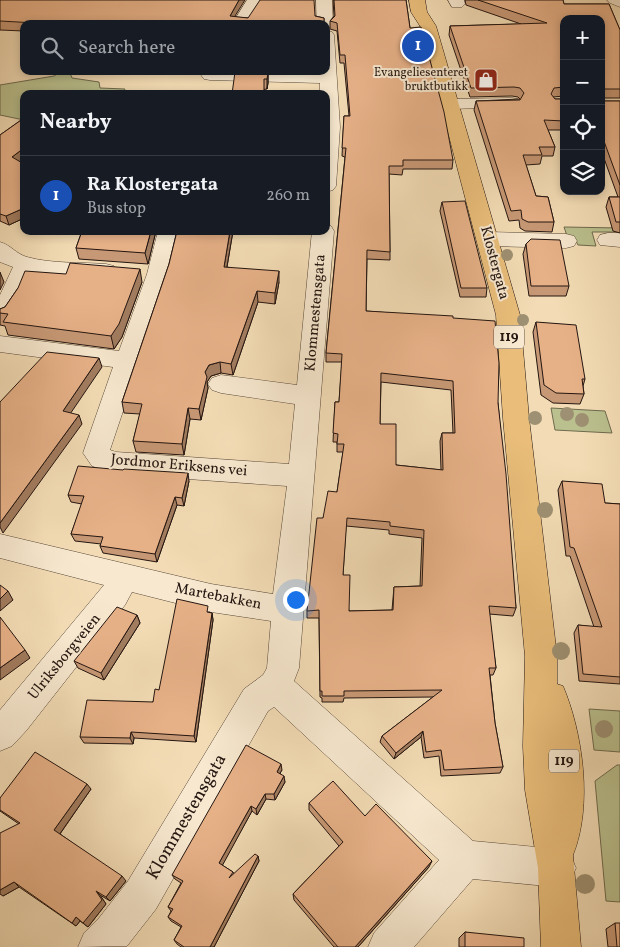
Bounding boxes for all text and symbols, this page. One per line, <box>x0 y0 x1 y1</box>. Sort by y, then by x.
map controls <box>560 15 605 195</box>
button: + <box>560 15 605 60</box>
search box <box>20 20 330 75</box>
pin: 1 <box>402 27 434 65</box>
icon: search <box>38 34 66 62</box>
text: Search here <box>78 35 175 61</box>
button: − <box>560 60 605 105</box>
place label: Evangeliesenteret bruktbutikk <box>374 65 468 95</box>
shop icon: Evangeliesenteret bruktbutikk <box>473 67 499 93</box>
button: locate <box>560 105 605 150</box>
text: Nearby <box>40 108 111 137</box>
button: layers <box>560 150 605 195</box>
text: Ra Klostergata <box>87 172 218 198</box>
text: 1 <box>53 185 59 207</box>
text: 260 m <box>266 185 310 207</box>
text: Bus stop <box>87 198 146 220</box>
street label: Klostergata <box>474 224 514 302</box>
street label: Klommestensgata <box>300 253 332 373</box>
road number: 119 <box>494 326 524 348</box>
street label: Jordmor Eriksens vei <box>110 450 248 482</box>
street label: Martebakken <box>173 578 263 616</box>
your location <box>283 587 309 613</box>
street label: Ulriksborgveien <box>24 609 106 705</box>
street label: Klommestensgata <box>141 749 233 885</box>
road number: 119 <box>549 749 579 772</box>

